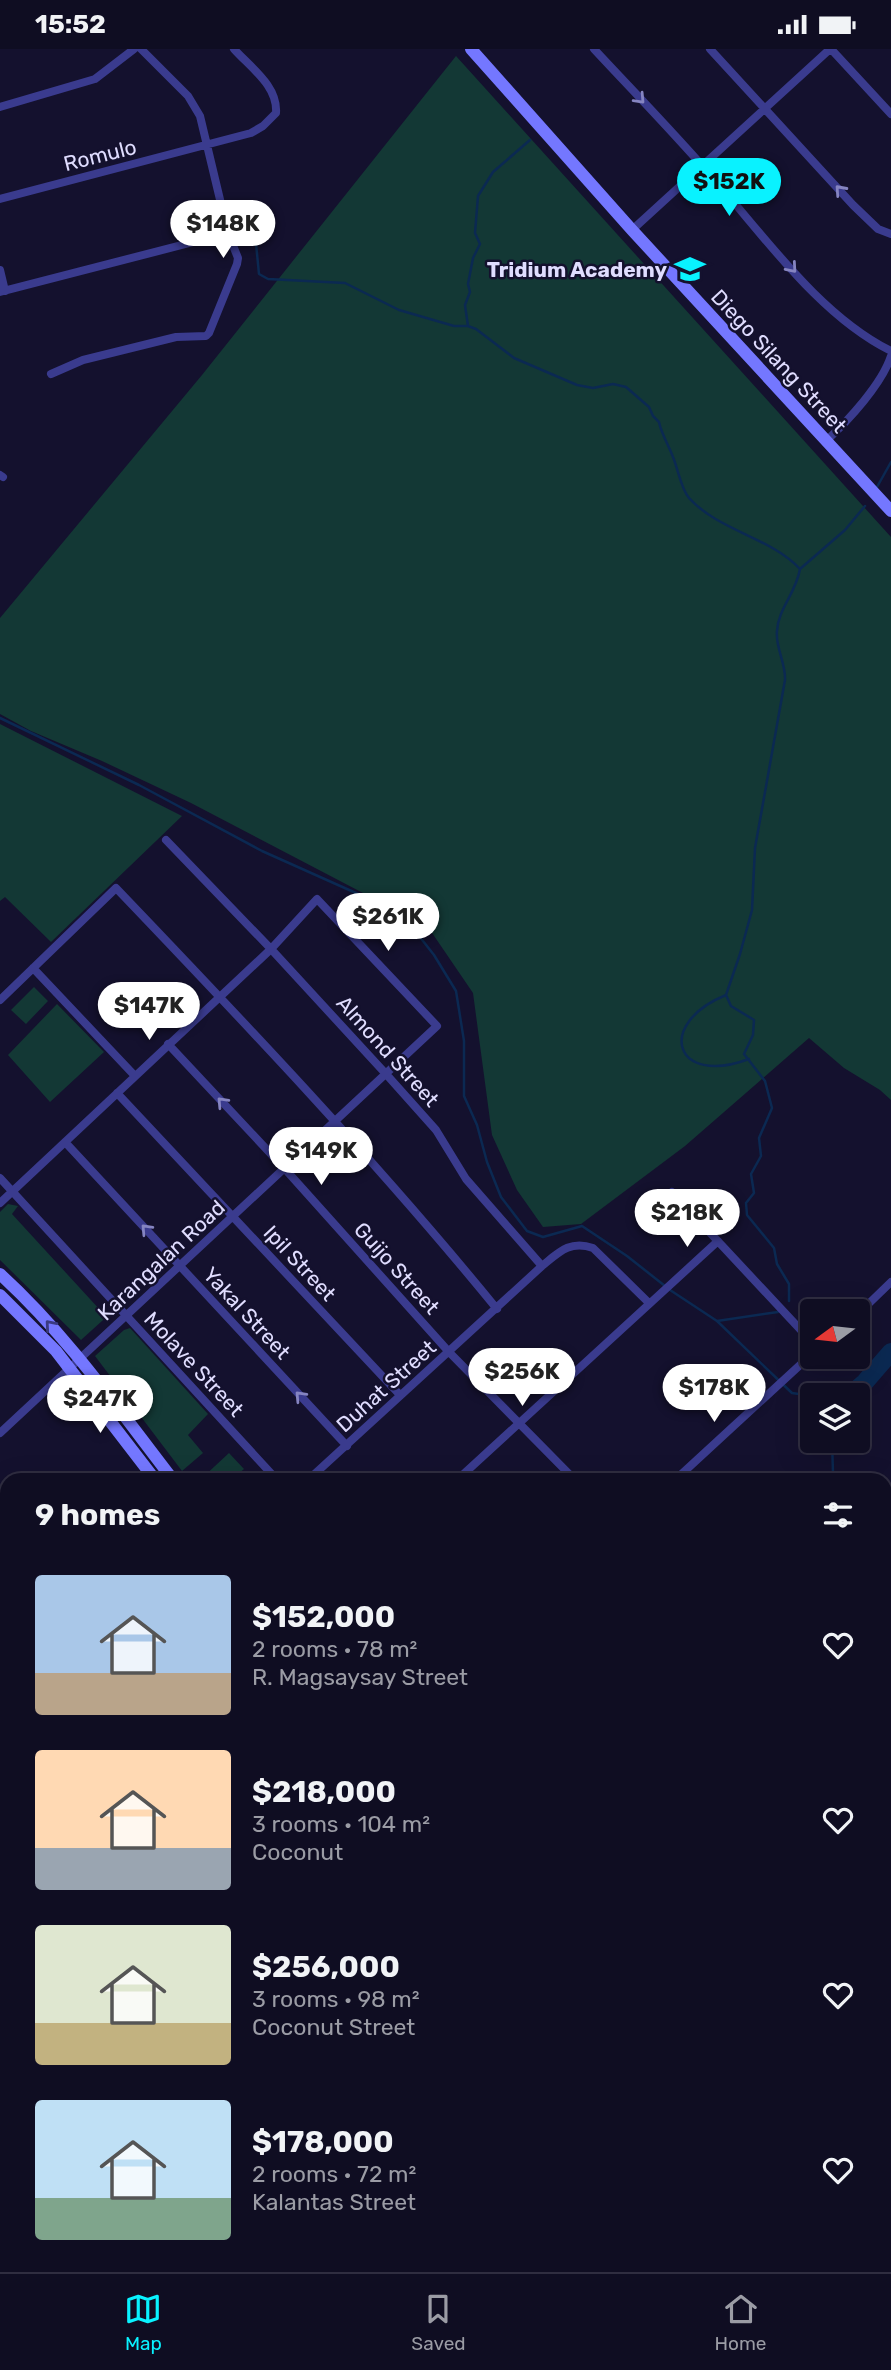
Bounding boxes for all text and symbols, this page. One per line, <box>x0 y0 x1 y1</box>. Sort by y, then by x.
text: 15:52 <box>35 9 106 40</box>
one-way arrow <box>632 91 645 104</box>
street label: Romulo <box>61 134 139 176</box>
pin: $152K <box>680 159 778 218</box>
text: $152K <box>693 167 765 195</box>
one-way arrow <box>836 185 848 198</box>
pin: $148K <box>174 201 272 260</box>
text: $148K <box>186 209 260 237</box>
school or university icon: Tridium Academy <box>673 252 707 286</box>
place label: Tridium Academy <box>487 257 667 282</box>
one-way arrow <box>784 260 796 273</box>
street label: Diego Silang Street <box>706 284 852 438</box>
pin: $261K <box>339 893 437 953</box>
text: $261K <box>352 902 424 930</box>
pin: $147K <box>100 983 198 1042</box>
street label: Almond Street <box>332 990 444 1112</box>
text: $147K <box>114 991 184 1019</box>
one-way arrow <box>218 1097 231 1110</box>
pin: $149K <box>272 1127 370 1187</box>
text: $149K <box>285 1136 357 1164</box>
pin: $218K <box>638 1189 736 1249</box>
street label: Karangalan Road <box>92 1195 230 1325</box>
text: $218K <box>651 1198 723 1226</box>
street label: Guijo Street <box>349 1217 445 1319</box>
street label: Ipil Street <box>259 1220 341 1306</box>
one-way arrow <box>142 1224 154 1237</box>
street label: Yakal Street <box>198 1262 296 1364</box>
north arrow <box>800 1299 870 1369</box>
map controls <box>800 1299 870 1453</box>
street label: Molave Street <box>139 1306 249 1422</box>
one-way arrow <box>45 1320 58 1333</box>
street label: Duhat Street <box>331 1335 441 1437</box>
pin: $256K <box>473 1349 571 1408</box>
text: $256K <box>484 1357 560 1385</box>
pin: $178K <box>665 1365 763 1424</box>
text: $178K <box>679 1373 749 1401</box>
pin: $247K <box>51 1375 149 1435</box>
button: layers <box>800 1383 870 1453</box>
text: $247K <box>63 1384 137 1412</box>
one-way arrow <box>296 1391 309 1404</box>
icon: filters <box>819 1496 857 1534</box>
text: 9 homes <box>35 1497 160 1533</box>
text: $152,000 <box>252 1599 395 1635</box>
icon: home <box>91 1603 175 1687</box>
icon: heart <box>819 1626 857 1664</box>
text: 2 rooms · 78 m² <box>252 1635 417 1663</box>
text: R. Magsaysay Street <box>252 1663 468 1691</box>
text: $218,000 <box>252 1774 396 1810</box>
icon: home <box>91 1778 175 1862</box>
icon: heart <box>819 1801 857 1839</box>
text: 3 rooms · 104 m² <box>252 1810 430 1838</box>
text: Coconut <box>252 1838 343 1866</box>
text: $256,000 <box>252 1949 400 1985</box>
icon: home <box>91 1953 175 2037</box>
icon: heart <box>819 1976 857 2014</box>
text: 3 rooms · 98 m² <box>252 1985 420 2013</box>
text: Coconut Street <box>252 2013 415 2041</box>
text: $178,000 <box>252 2124 394 2160</box>
icon: home <box>91 2128 175 2212</box>
icon: heart <box>819 2151 857 2189</box>
text: 2 rooms · 72 m² <box>252 2160 416 2188</box>
text: Kalantas Street <box>252 2188 416 2216</box>
tab: Map <box>124 2290 162 2355</box>
tab: Saved <box>411 2290 466 2355</box>
tab: Home <box>715 2290 767 2355</box>

